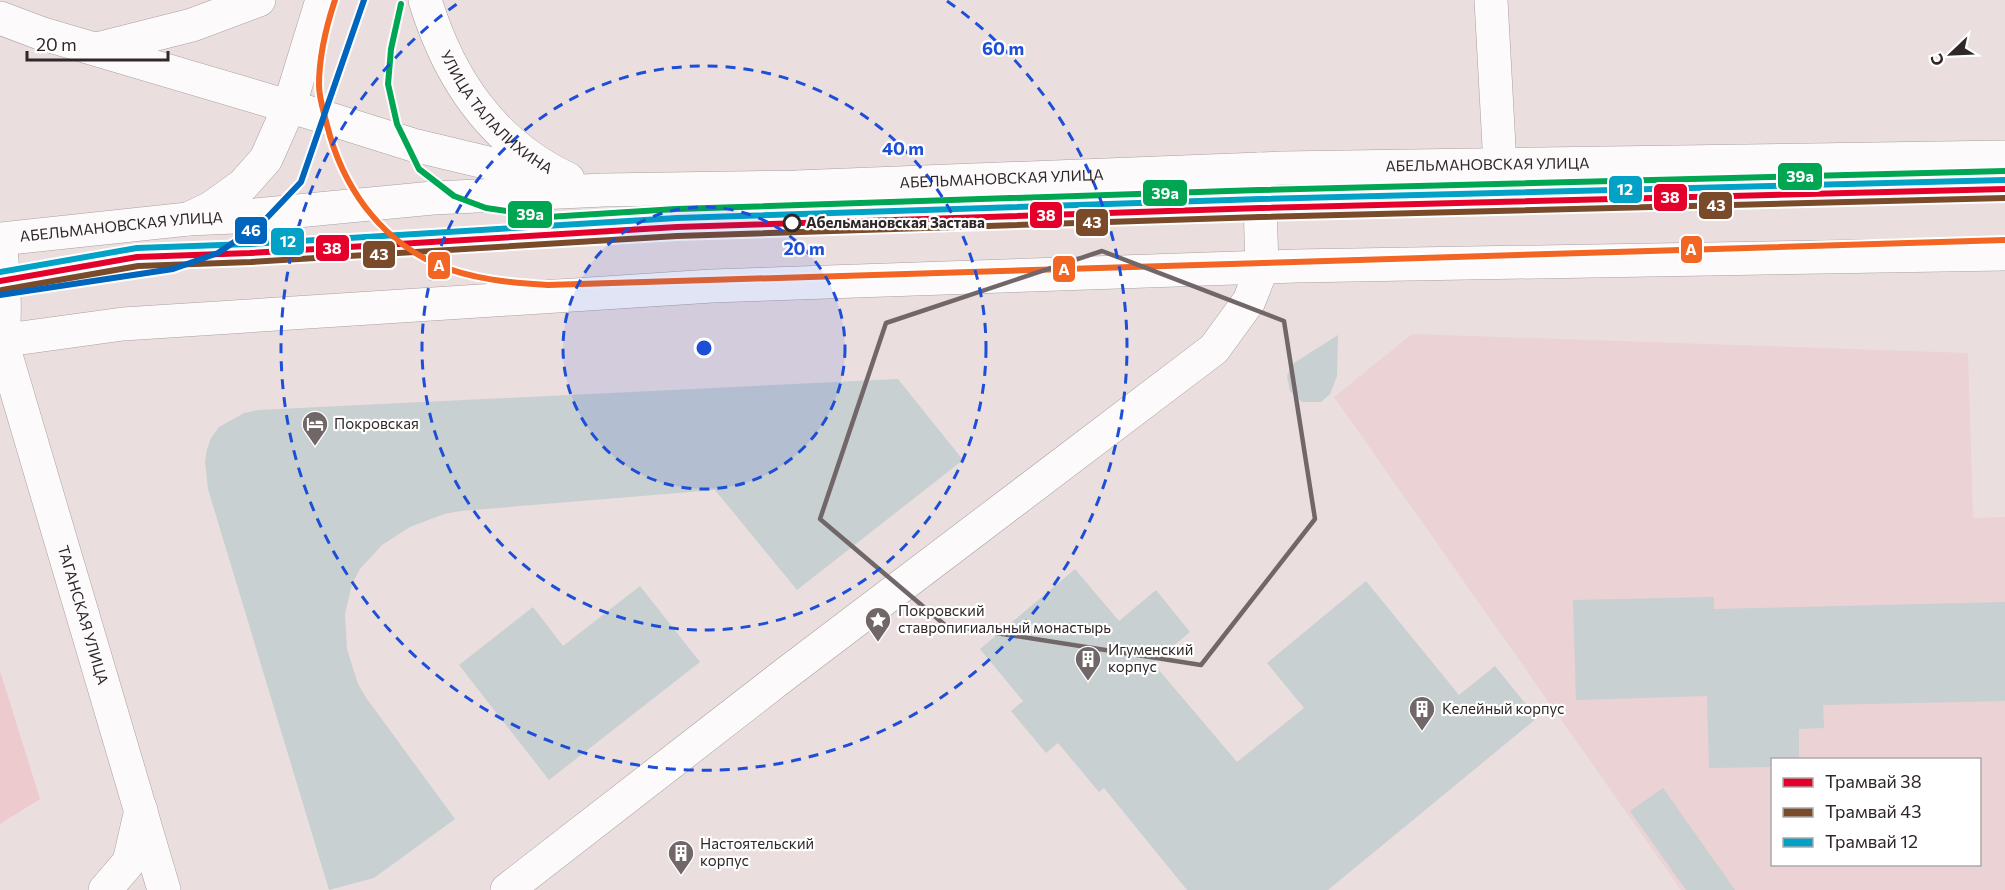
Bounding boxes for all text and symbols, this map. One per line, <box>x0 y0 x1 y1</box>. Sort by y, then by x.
scale bar <box>27 24 168 62</box>
north arrow <box>1921 24 1981 84</box>
text: 20 m <box>36 33 77 55</box>
text: 60 m <box>982 37 1024 59</box>
street label: УЛИЦА ТАЛАЛИХИНА <box>437 47 556 177</box>
text: С <box>1926 51 1948 69</box>
text: 40 m <box>882 137 924 159</box>
street label: АБЕЛЬМАНОВСКАЯ УЛИЦА <box>1385 153 1590 174</box>
line badge: 39а <box>1777 162 1823 191</box>
street label: АБЕЛЬМАНОВСКАЯ УЛИЦА <box>899 165 1104 191</box>
text: 39а <box>1786 166 1814 185</box>
line badge: 12 <box>1608 175 1643 204</box>
line badge: 39а <box>1142 179 1188 207</box>
text: 12 <box>1617 179 1633 198</box>
text: 39а <box>1151 183 1179 202</box>
line badge: 38 <box>1653 183 1688 212</box>
text: 38 <box>1660 187 1680 206</box>
line badge: 43 <box>1698 191 1733 220</box>
text: 43 <box>1706 195 1726 214</box>
line badge: 39а <box>507 200 553 229</box>
line badge: 38 <box>1029 201 1063 229</box>
text: 39а <box>516 204 544 223</box>
text: 38 <box>1036 205 1056 224</box>
street label: АБЕЛЬМАНОВСКАЯ УЛИЦА <box>19 208 223 245</box>
line badge: 43 <box>1075 208 1109 237</box>
text: 43 <box>1082 212 1102 231</box>
place label: Абельмановская Застава <box>806 213 985 231</box>
marker: Абельмановская Застава <box>783 214 801 232</box>
line badge: 46 <box>234 216 268 245</box>
text: 46 <box>241 220 261 239</box>
line badge: 12 <box>270 227 305 256</box>
text: 12 <box>280 231 296 250</box>
line badge: 38 <box>315 234 350 262</box>
line badge: А <box>1680 235 1703 264</box>
text: 20 m <box>783 237 825 259</box>
text: 38 <box>322 238 342 257</box>
text: А <box>1685 239 1697 258</box>
line badge: 43 <box>362 240 396 269</box>
text: 43 <box>369 244 389 263</box>
line badge: А <box>427 251 451 280</box>
text: А <box>433 255 445 274</box>
line badge: А <box>1052 255 1076 283</box>
text: А <box>1058 259 1070 278</box>
centre of rings <box>694 338 714 358</box>
hotel icon: Покровская <box>300 409 330 447</box>
place label: Покровская <box>334 414 419 432</box>
street label: ТАГАНСКАЯ УЛИЦА <box>55 543 113 686</box>
place label: Покровский ставропигиальный монастырь <box>898 601 1111 636</box>
place icon: Покровский ставропигиальный монастырь <box>863 605 893 643</box>
place label: Игуменский корпус <box>1108 640 1193 675</box>
building icon: Игуменский корпус <box>1073 644 1103 682</box>
building icon: Келейный корпус <box>1407 694 1437 732</box>
place label: Келейный корпус <box>1442 699 1564 717</box>
legend <box>1771 758 1981 866</box>
text: Трамвай 38 <box>1825 770 1922 792</box>
text: Трамвай 43 <box>1825 800 1921 822</box>
text: Трамвай 12 <box>1825 830 1918 852</box>
place label: Настоятельский корпус <box>700 834 814 869</box>
building icon: Настоятельский корпус <box>666 838 696 876</box>

